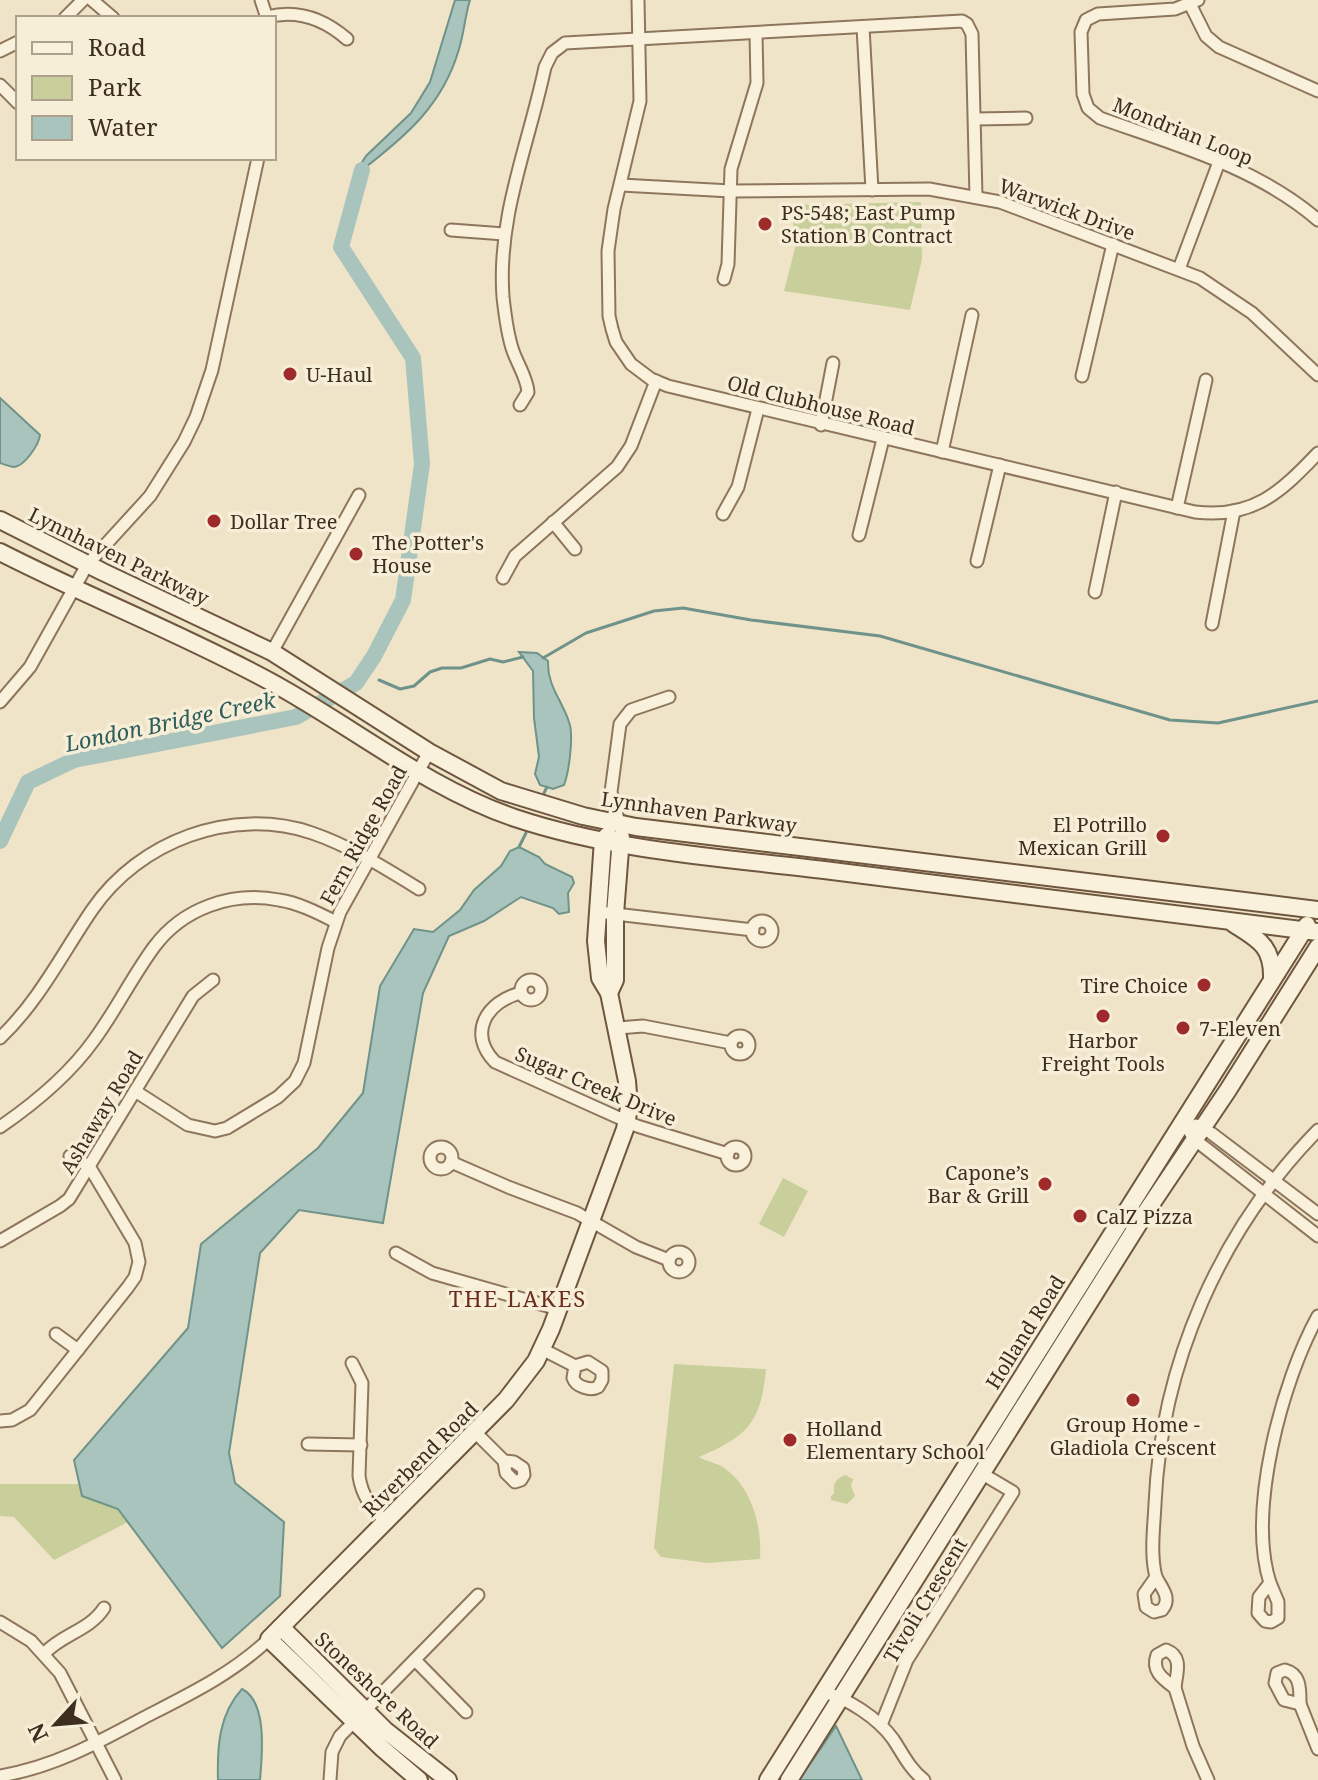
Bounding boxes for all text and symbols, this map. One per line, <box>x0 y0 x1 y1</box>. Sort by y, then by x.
legend <box>16 16 276 160</box>
text: Road <box>88 30 146 63</box>
text: Park <box>88 70 142 103</box>
street label: Mondrian Loop <box>1109 91 1257 171</box>
text: Water <box>88 110 158 143</box>
street label: Warwick Drive <box>995 172 1139 246</box>
place label: PS-548; East Pump Station B Contract <box>781 199 956 249</box>
marker: PS-548; East Pump Station B Contract <box>756 215 774 233</box>
place label: U-Haul <box>306 361 373 388</box>
marker: U-Haul <box>281 365 299 383</box>
street label: Old Clubhouse Road <box>725 369 917 441</box>
street label: Lynnhaven Parkway <box>24 501 214 612</box>
place label: Dollar Tree <box>230 508 337 535</box>
marker: Dollar Tree <box>205 512 223 530</box>
place label: The Potter's House <box>372 529 484 579</box>
marker: The Potter's House <box>347 545 365 563</box>
water label: London Bridge Creek <box>61 684 279 758</box>
street label: Fern Ridge Road <box>313 760 413 910</box>
street label: Lynnhaven Parkway <box>599 785 799 839</box>
place label: El Potrillo Mexican Grill <box>1018 811 1147 861</box>
marker: El Potrillo Mexican Grill <box>1154 827 1172 845</box>
place label: Tire Choice <box>1081 972 1188 999</box>
marker: Tire Choice <box>1195 976 1213 994</box>
marker: Harbor Freight Tools <box>1094 1007 1112 1025</box>
place label: 7-Eleven <box>1199 1015 1281 1042</box>
marker: 7-Eleven <box>1174 1019 1192 1037</box>
place label: Harbor Freight Tools <box>1041 1027 1165 1077</box>
street label: Sugar Creek Drive <box>511 1040 681 1132</box>
street label: Ashaway Road <box>53 1045 149 1179</box>
place label: Capone’s Bar & Grill <box>928 1159 1029 1209</box>
marker: Capone’s Bar & Grill <box>1036 1175 1054 1193</box>
place label: CalZ Pizza <box>1096 1203 1193 1230</box>
marker: CalZ Pizza <box>1071 1207 1089 1225</box>
street label: Holland Road <box>979 1270 1071 1394</box>
district label: THE LAKES <box>449 1283 587 1313</box>
marker: Group Home - Gladiola Crescent <box>1124 1391 1142 1409</box>
street label: Riverbend Road <box>356 1395 484 1523</box>
place label: Group Home - Gladiola Crescent <box>1050 1411 1216 1461</box>
place label: Holland Elementary School <box>806 1415 985 1465</box>
marker: Holland Elementary School <box>781 1431 799 1449</box>
street label: Tivoli Crescent <box>877 1532 973 1668</box>
street label: Stoneshore Road <box>309 1626 445 1754</box>
north arrow <box>16 1684 96 1764</box>
text: N <box>20 1719 54 1748</box>

